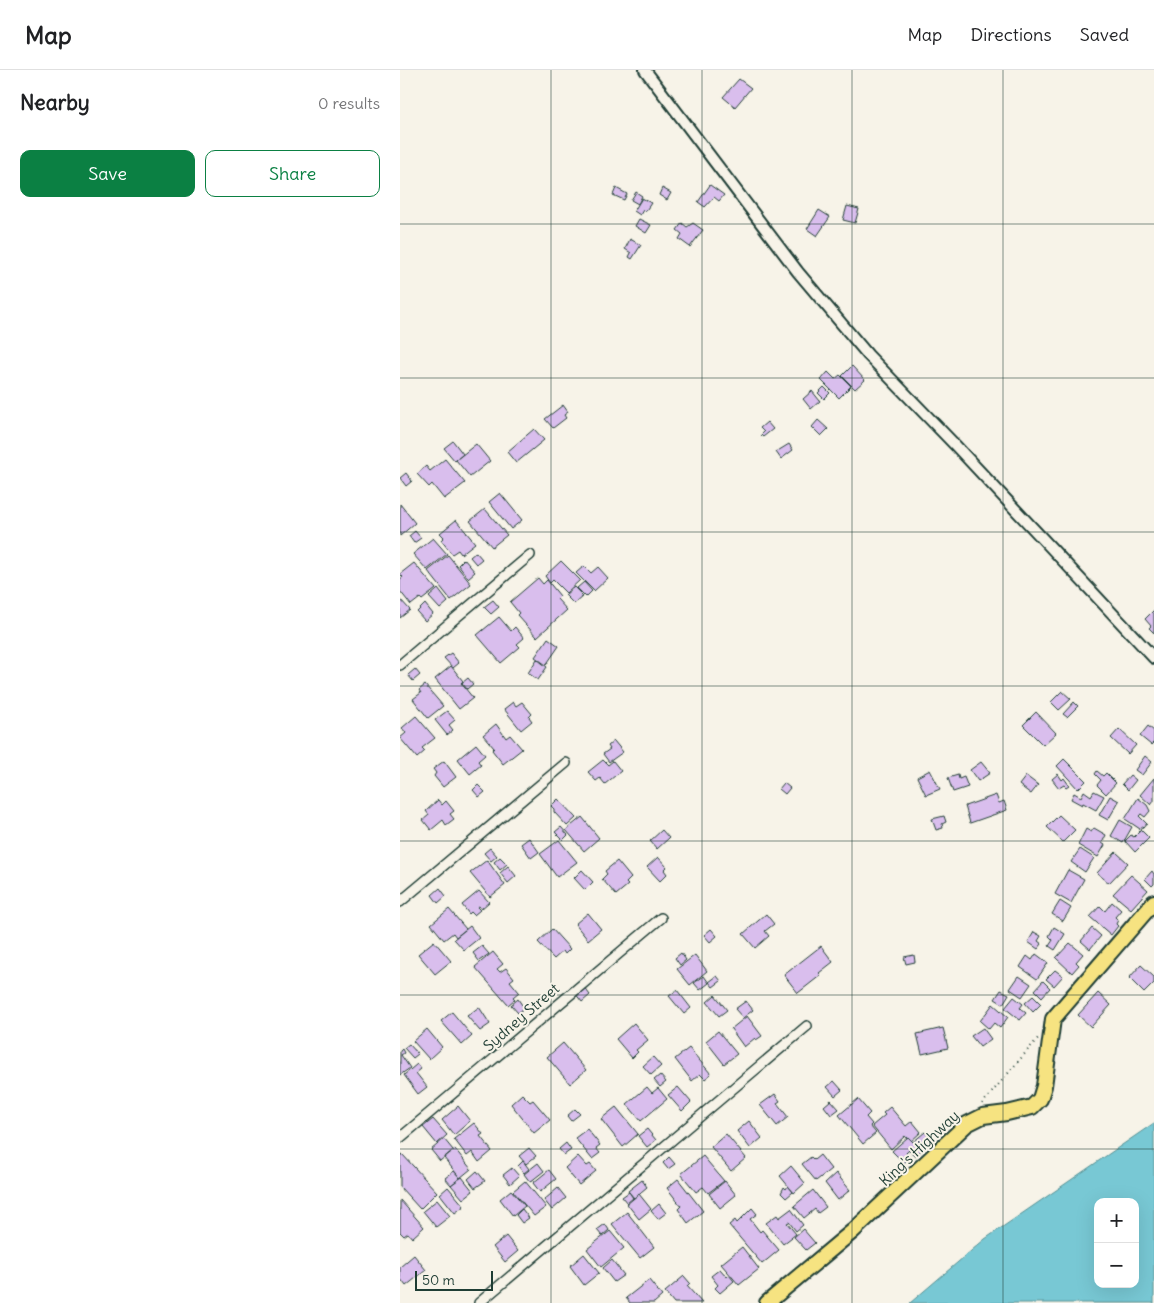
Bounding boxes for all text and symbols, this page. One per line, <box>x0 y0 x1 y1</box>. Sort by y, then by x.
text: Map <box>25 20 72 50</box>
text: Map <box>907 23 942 46</box>
text: Directions <box>970 23 1052 46</box>
text: Saved <box>1080 23 1129 46</box>
text: Nearby <box>20 89 90 116</box>
text: 0 results <box>318 93 380 113</box>
button: Save <box>20 150 195 197</box>
button: Share <box>205 150 380 197</box>
street label: Sydney Street <box>479 979 563 1055</box>
street label: King's Highway <box>875 1106 963 1190</box>
map controls <box>1094 1198 1139 1288</box>
button: + <box>1094 1198 1139 1243</box>
button: − <box>1094 1243 1139 1288</box>
scale bar <box>415 1268 492 1291</box>
text: 50 m <box>422 1271 455 1289</box>

